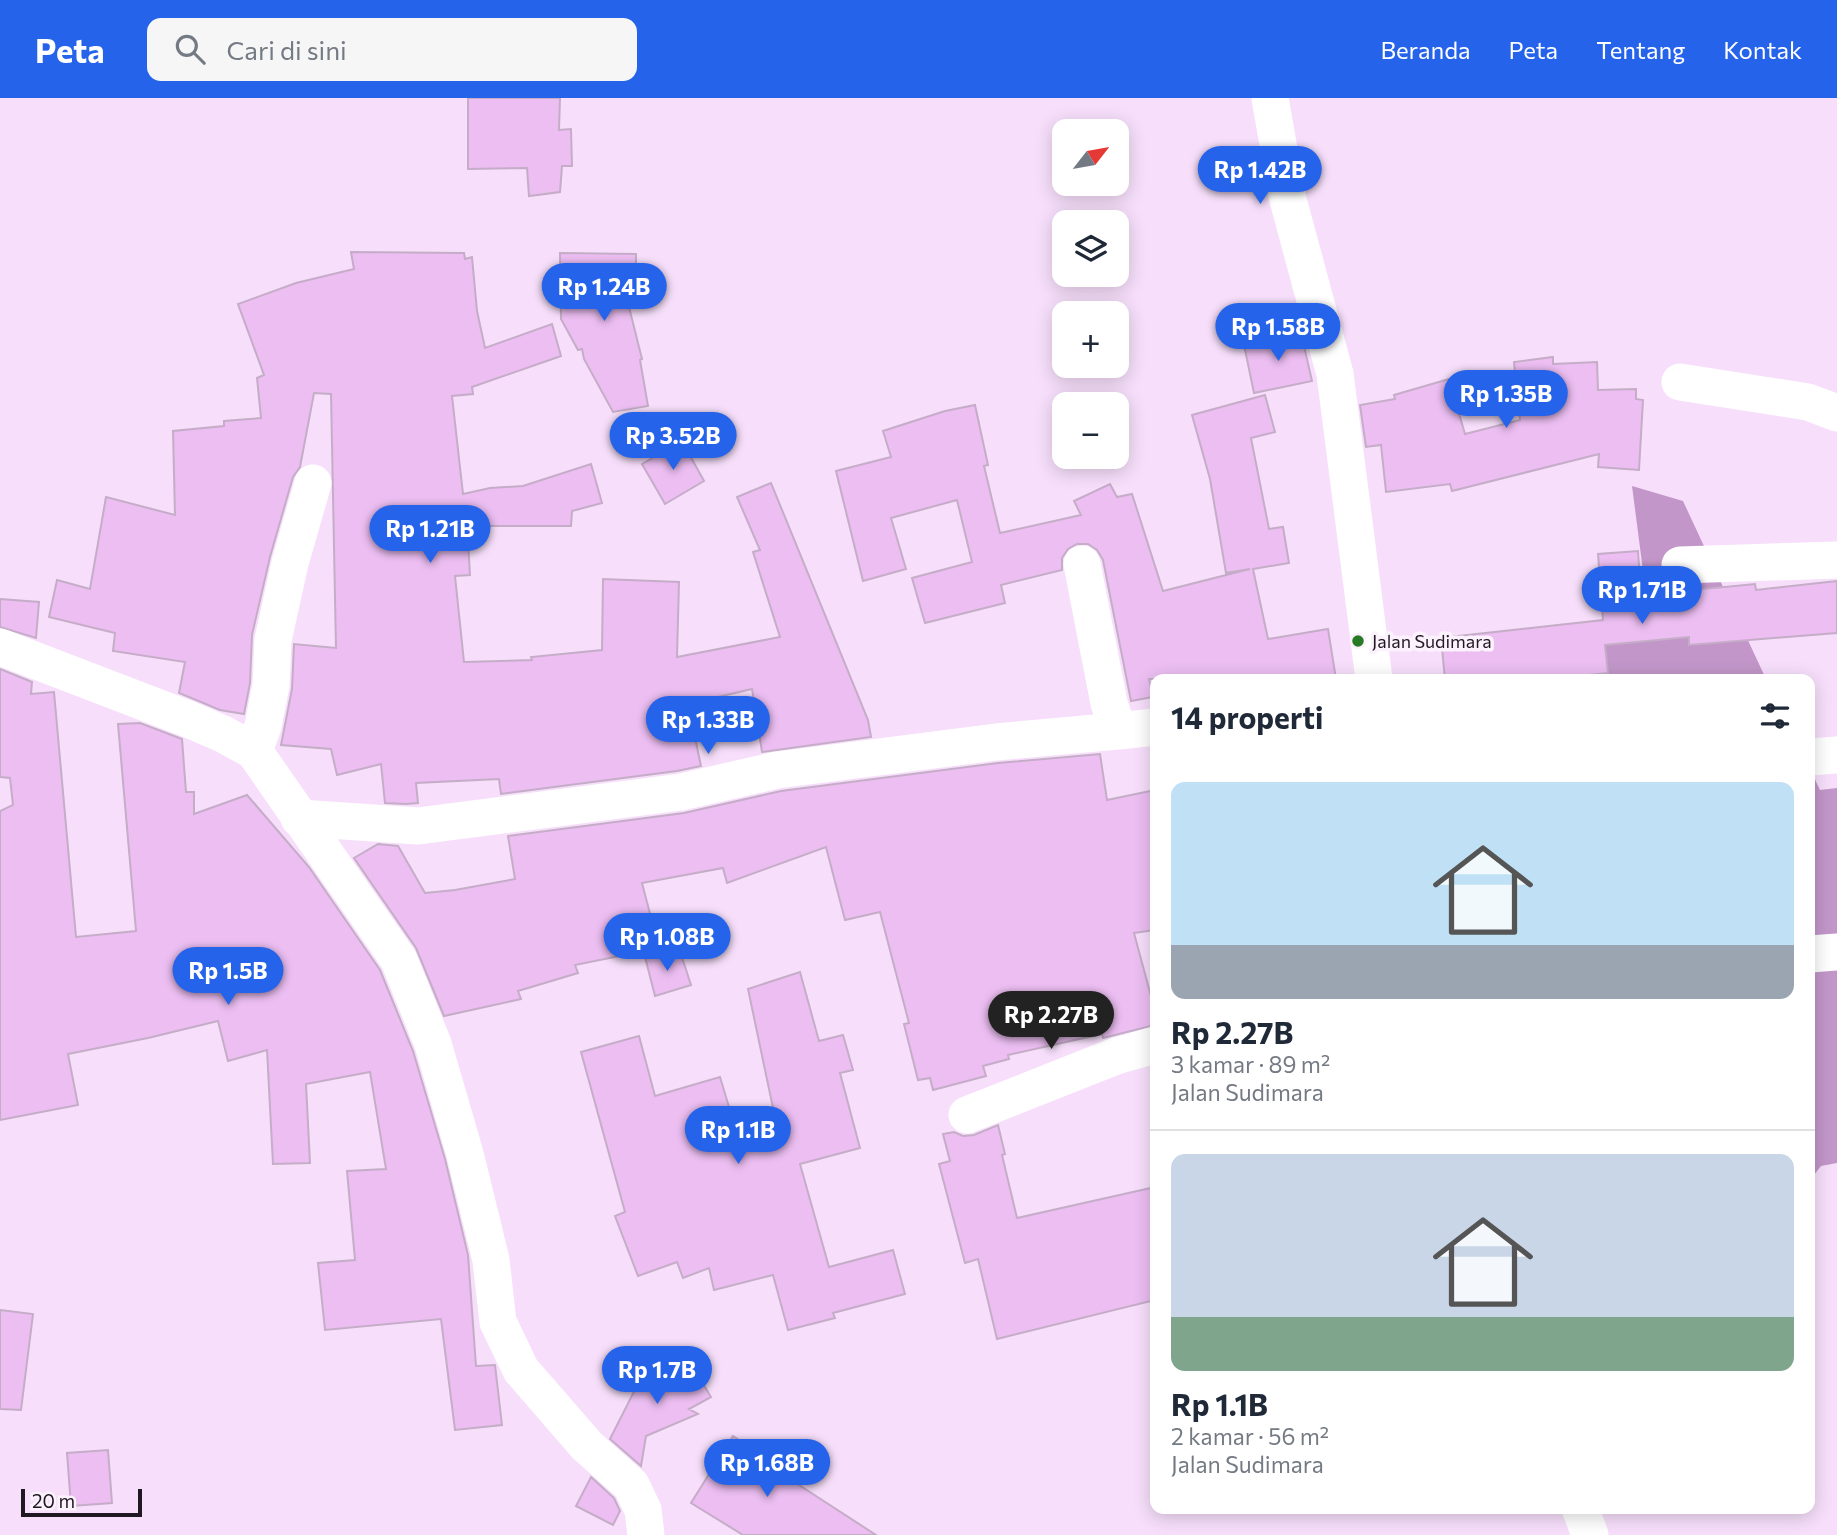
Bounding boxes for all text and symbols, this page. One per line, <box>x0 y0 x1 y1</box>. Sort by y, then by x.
search box <box>147 18 637 81</box>
text: Peta <box>35 29 105 70</box>
icon: search <box>171 30 209 68</box>
text: Cari di sini <box>227 34 347 65</box>
text: Beranda <box>1380 35 1471 64</box>
text: Peta <box>1509 35 1558 64</box>
text: Tentang <box>1596 35 1685 64</box>
text: Kontak <box>1723 35 1802 64</box>
north arrow <box>1052 119 1129 196</box>
map controls <box>1052 119 1129 469</box>
pin: Rp 1.42B <box>1188 146 1332 206</box>
text: Rp 1.42B <box>1214 155 1306 183</box>
button: layers <box>1052 210 1129 287</box>
pin: Rp 1.24B <box>532 264 676 323</box>
text: Rp 1.24B <box>558 272 650 300</box>
button: + <box>1052 301 1129 378</box>
pin: Rp 1.58B <box>1206 303 1350 363</box>
text: Rp 1.58B <box>1231 312 1325 340</box>
pin: Rp 1.35B <box>1434 370 1578 430</box>
text: Rp 1.35B <box>1460 379 1552 407</box>
button: − <box>1052 392 1129 469</box>
pin: Rp 3.52B <box>601 412 745 472</box>
text: Rp 3.52B <box>626 421 720 449</box>
pin: Rp 1.21B <box>358 505 502 565</box>
text: Rp 1.21B <box>385 514 475 542</box>
pin: Rp 1.71B <box>1570 566 1714 626</box>
text: Rp 1.71B <box>1598 575 1686 603</box>
place label: Jalan Sudimara <box>1372 630 1492 652</box>
marker: Jalan Sudimara <box>1350 633 1366 649</box>
pin: Rp 1.33B <box>636 696 780 756</box>
icon: filters <box>1756 697 1794 735</box>
text: 14 properti <box>1171 698 1323 735</box>
text: Rp 1.33B <box>662 705 754 733</box>
icon: home <box>1420 827 1546 953</box>
pin: Rp 1.08B <box>595 914 739 973</box>
text: Rp 1.08B <box>620 922 714 950</box>
pin: Rp 1.5B <box>163 948 293 1007</box>
text: Rp 1.5B <box>188 956 268 984</box>
pin: Rp 2.27B <box>979 992 1123 1051</box>
text: Rp 2.27B <box>1004 1000 1098 1028</box>
text: Rp 2.27B <box>1171 1013 1293 1050</box>
text: 3 kamar · 89 m² <box>1171 1050 1330 1078</box>
text: Jalan Sudimara <box>1171 1078 1324 1106</box>
pin: Rp 1.1B <box>673 1107 803 1166</box>
text: Rp 1.1B <box>701 1115 775 1143</box>
icon: home <box>1420 1199 1546 1325</box>
pin: Rp 1.7B <box>592 1346 722 1406</box>
text: Rp 1.7B <box>618 1355 696 1383</box>
text: Rp 1.1B <box>1171 1385 1268 1422</box>
text: 2 kamar · 56 m² <box>1171 1422 1329 1450</box>
pin: Rp 1.68B <box>695 1440 839 1499</box>
text: Rp 1.68B <box>720 1448 814 1476</box>
text: Jalan Sudimara <box>1171 1450 1324 1478</box>
scale bar <box>21 1486 142 1518</box>
text: 20 m <box>32 1489 75 1512</box>

